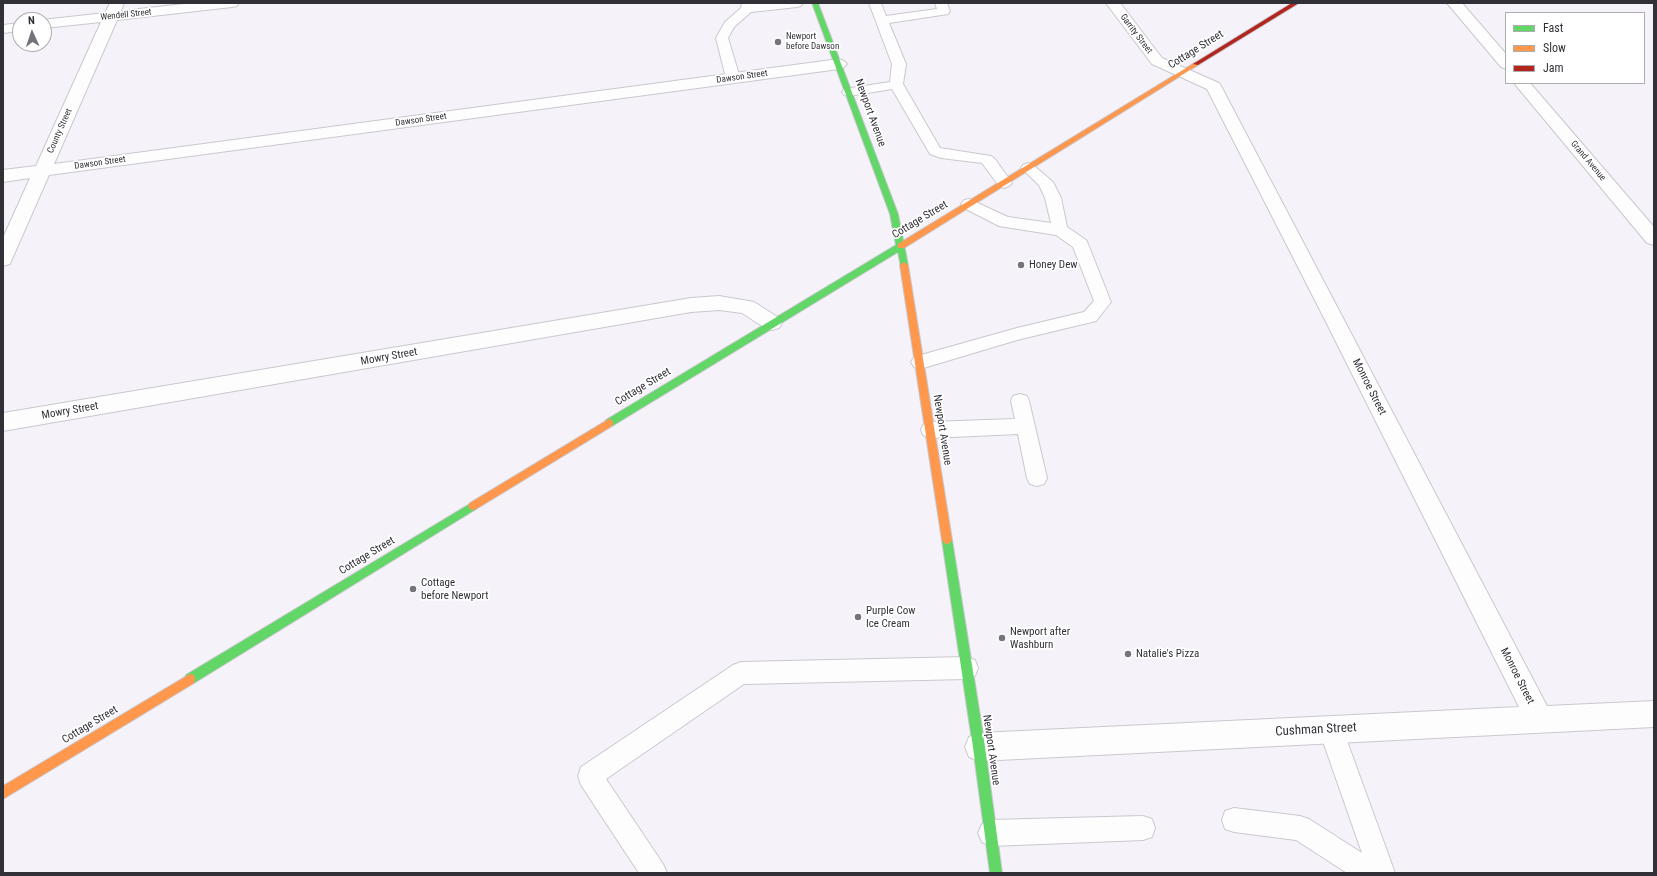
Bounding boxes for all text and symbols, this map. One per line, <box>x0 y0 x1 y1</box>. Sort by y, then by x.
street label: Wendell Street <box>100 7 152 23</box>
north arrow <box>12 12 52 52</box>
street label: Garrity Street <box>1118 12 1154 56</box>
legend <box>1505 12 1645 84</box>
text: N <box>28 14 35 27</box>
text: Fast <box>1543 21 1563 35</box>
street label: Cottage Street <box>1166 28 1226 72</box>
place label: Newport before Dawson <box>786 32 839 53</box>
marker: Newport before Dawson <box>773 37 783 47</box>
text: Slow <box>1543 41 1566 55</box>
text: Jam <box>1543 61 1564 75</box>
street label: Dawson Street <box>716 68 768 86</box>
street label: Newport Avenue <box>852 77 888 149</box>
street label: County Street <box>45 107 75 155</box>
street label: Dawson Street <box>395 111 447 129</box>
street label: Grand Avenue <box>1568 139 1608 183</box>
street label: Dawson Street <box>74 154 126 172</box>
street label: Cottage Street <box>890 198 950 242</box>
place label: Honey Dew <box>1029 258 1077 272</box>
marker: Honey Dew <box>1016 260 1026 270</box>
street label: Mowry Street <box>360 346 418 368</box>
street label: Monroe Street <box>1349 357 1389 417</box>
street label: Cottage Street <box>613 365 673 409</box>
street label: Newport Avenue <box>930 394 954 466</box>
street label: Mowry Street <box>41 400 99 422</box>
street label: Cottage Street <box>337 534 397 578</box>
place label: Cottage before Newport <box>421 576 488 602</box>
marker: Cottage before Newport <box>408 584 418 594</box>
place label: Purple Cow Ice Cream <box>866 604 915 630</box>
marker: Purple Cow Ice Cream <box>853 612 863 622</box>
place label: Newport after Washburn <box>1010 625 1070 651</box>
marker: Newport after Washburn <box>997 633 1007 643</box>
street label: Monroe Street <box>1497 646 1537 706</box>
place label: Natalie's Pizza <box>1136 647 1199 661</box>
marker: Natalie's Pizza <box>1123 649 1133 659</box>
street label: Cottage Street <box>60 703 120 747</box>
street label: Newport Avenue <box>980 714 1002 786</box>
street label: Cushman Street <box>1275 720 1357 740</box>

